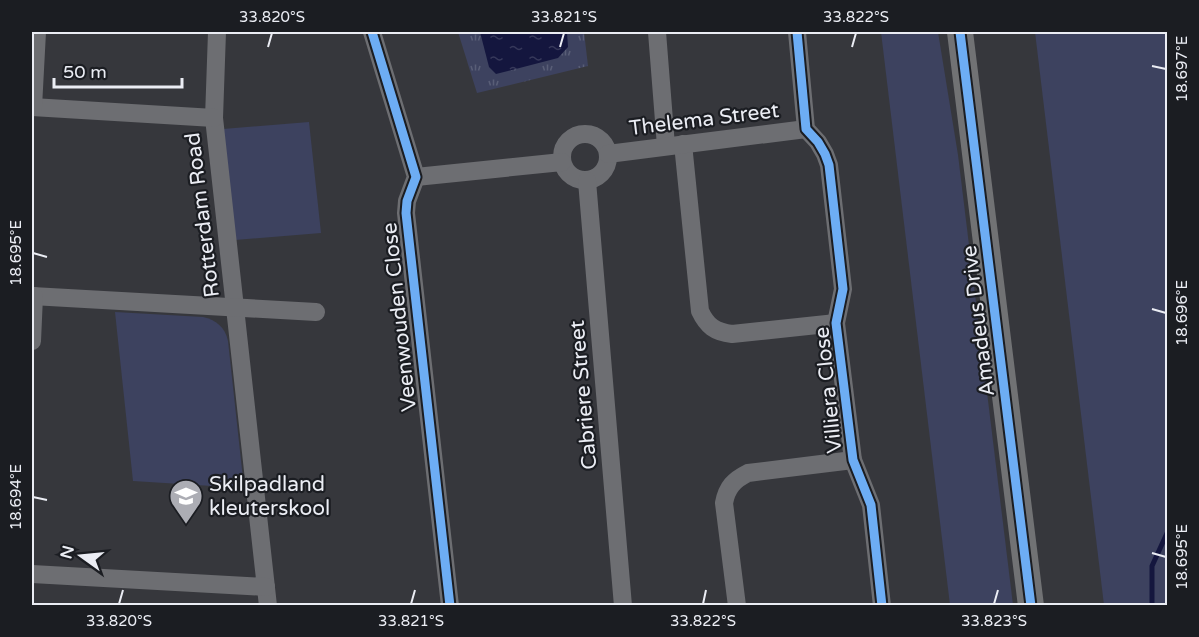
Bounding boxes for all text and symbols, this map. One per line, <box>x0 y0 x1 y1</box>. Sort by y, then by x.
text: 33.820°S <box>239 8 305 26</box>
text: 33.821°S <box>531 8 597 26</box>
text: 33.822°S <box>823 8 889 26</box>
text: 18.697°E <box>1173 36 1191 102</box>
scale bar <box>54 51 182 89</box>
text: 50 m <box>63 61 107 83</box>
street label: Thelema Street <box>628 98 781 141</box>
street label: Rotterdam Road <box>180 131 225 299</box>
text: 18.695°E <box>7 220 25 286</box>
street label: Veenwouden Close <box>377 221 422 413</box>
street label: Amadeus Drive <box>957 244 1000 398</box>
text: 18.696°E <box>1173 280 1191 346</box>
street label: Cabriere Street <box>565 319 602 471</box>
street label: Villiera Close <box>809 325 848 454</box>
text: 18.694°E <box>7 464 25 530</box>
place label: Skilpadland kleuterskool <box>209 472 330 521</box>
school or university icon: Skilpadland kleuterskool <box>168 478 204 525</box>
text: 18.695°E <box>1173 524 1191 590</box>
north arrow <box>51 526 111 586</box>
text: N <box>56 544 79 561</box>
text: 33.820°S <box>86 612 152 630</box>
text: 33.821°S <box>378 612 444 630</box>
text: 33.822°S <box>670 612 736 630</box>
text: 33.823°S <box>961 612 1027 630</box>

